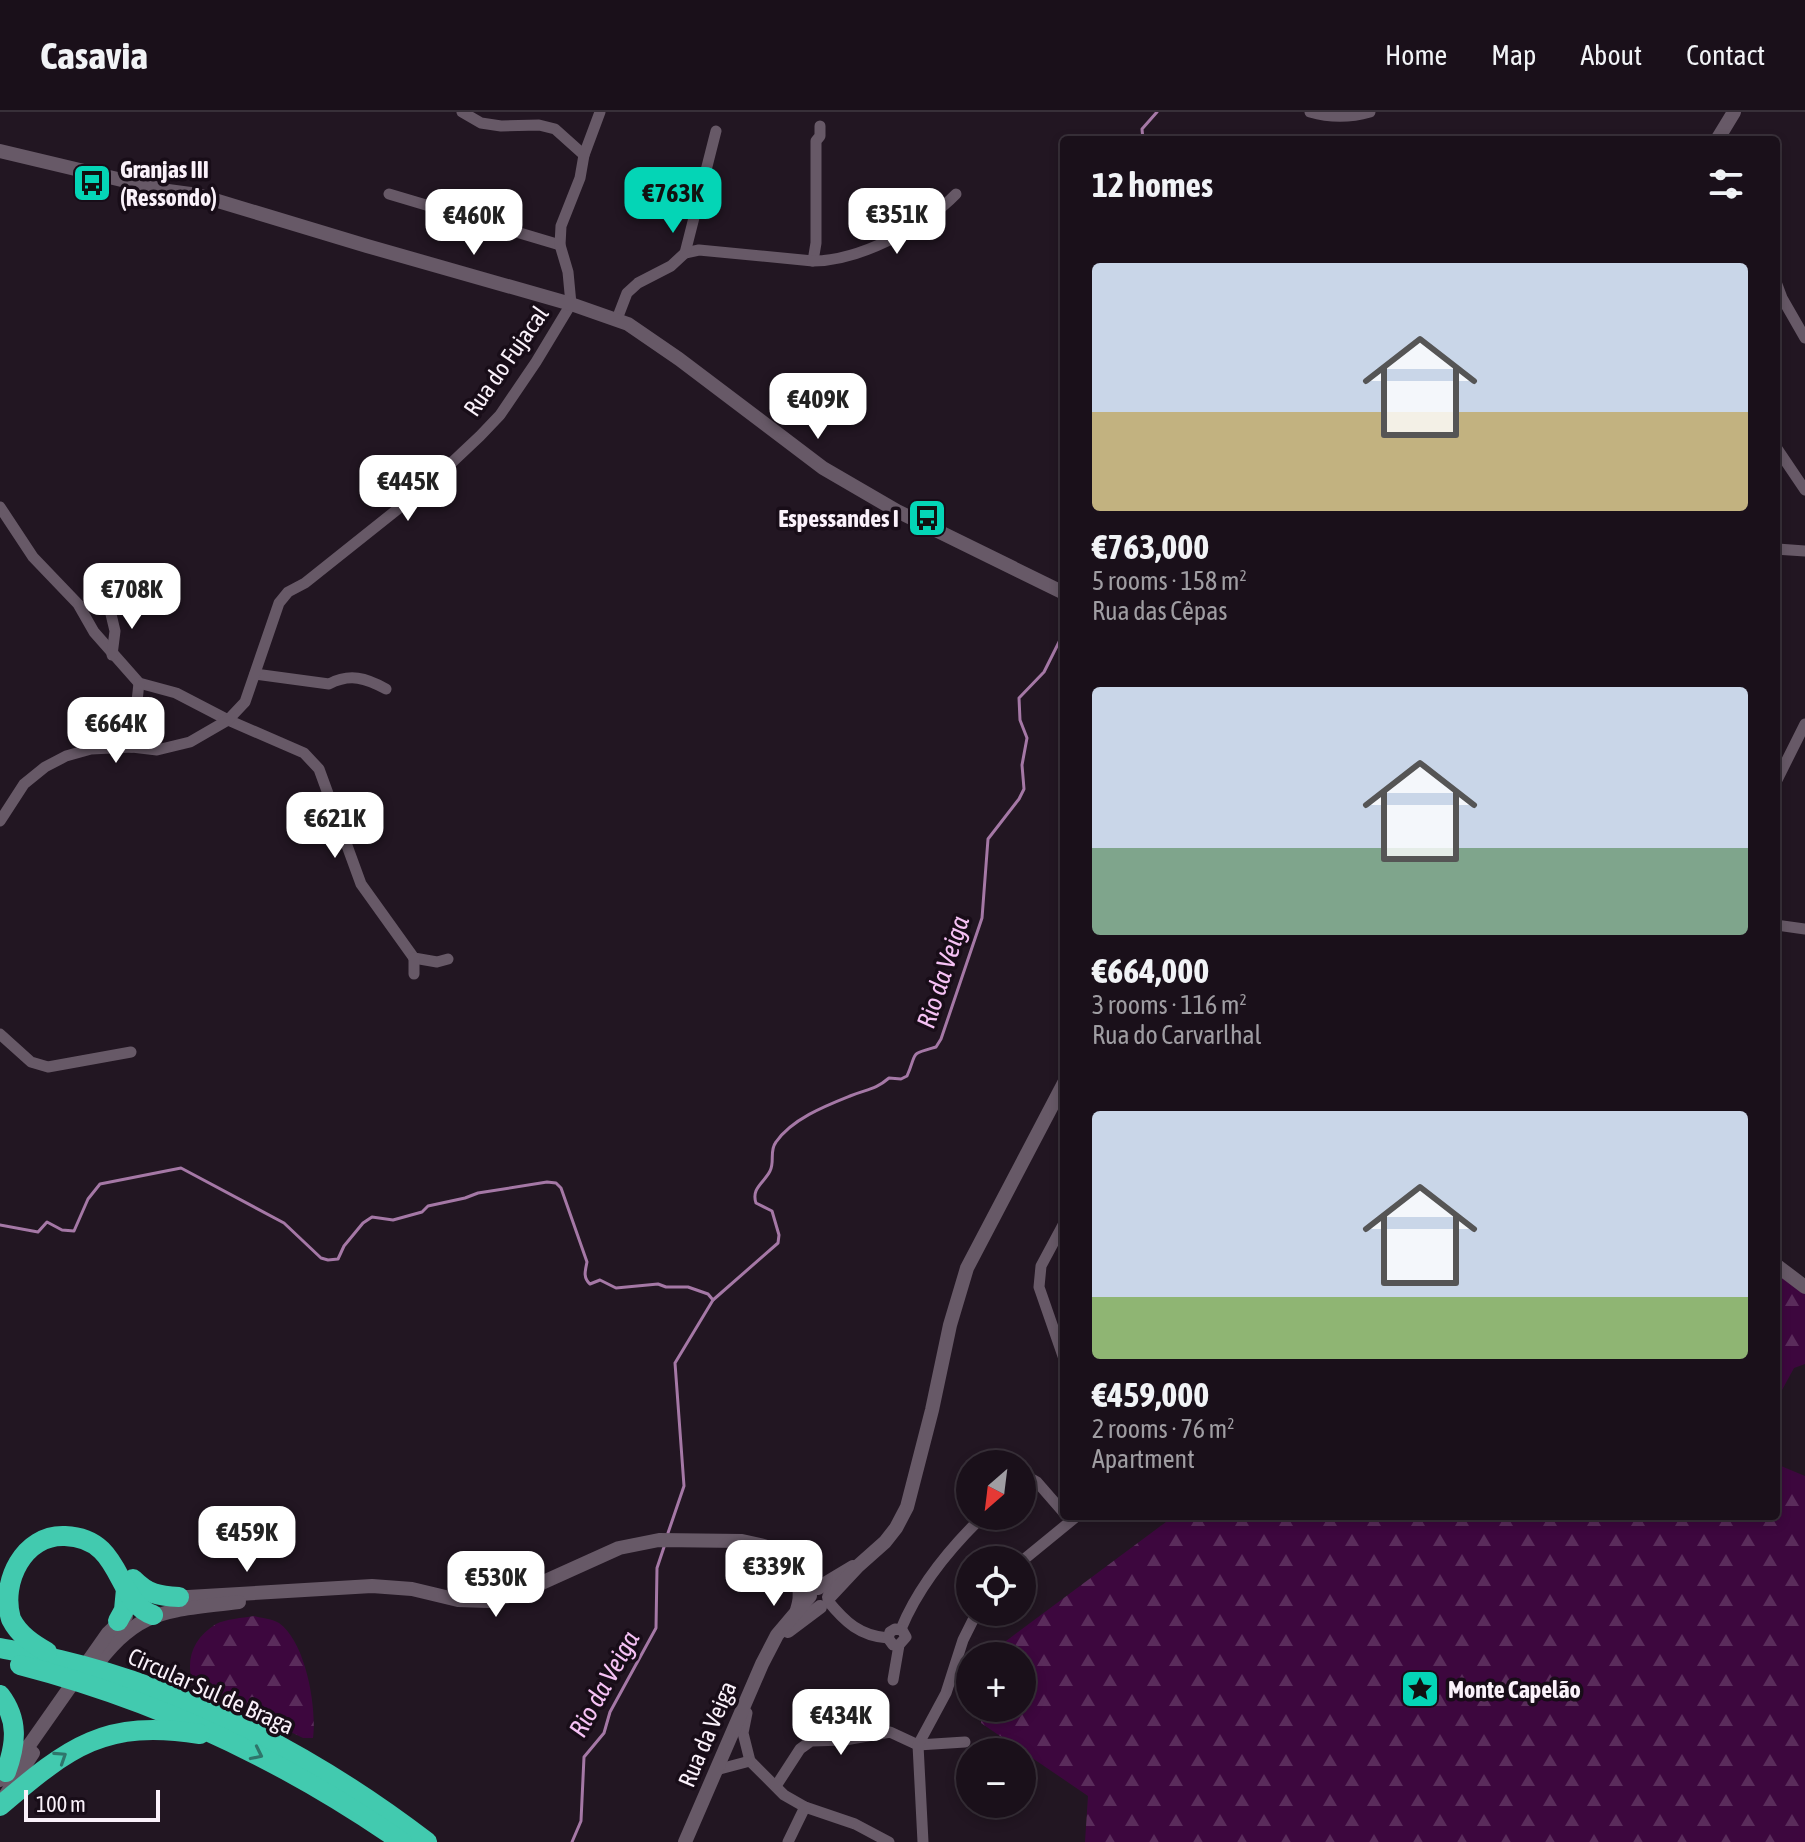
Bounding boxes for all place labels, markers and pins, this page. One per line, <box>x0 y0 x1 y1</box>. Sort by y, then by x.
place label: Granjas III (Ressondo) <box>120 156 217 211</box>
bus stop icon: Granjas III (Ressondo) <box>71 162 113 204</box>
pin: €763K <box>617 167 729 235</box>
pin: €351K <box>841 188 953 256</box>
pin: €460K <box>418 189 530 257</box>
pin: €409K <box>762 373 874 441</box>
pin: €445K <box>352 455 464 523</box>
bus stop icon: Espessandes I <box>906 497 948 539</box>
place label: Espessandes I <box>778 505 899 532</box>
pin: €708K <box>76 563 188 631</box>
pin: €664K <box>60 697 172 765</box>
pin: €621K <box>279 792 391 860</box>
pin: €459K <box>191 1506 303 1574</box>
pin: €339K <box>718 1540 830 1608</box>
pin: €530K <box>440 1551 552 1619</box>
place icon: Monte Capelão <box>1399 1668 1441 1710</box>
place label: Monte Capelão <box>1448 1676 1581 1703</box>
pin: €434K <box>785 1689 897 1757</box>

